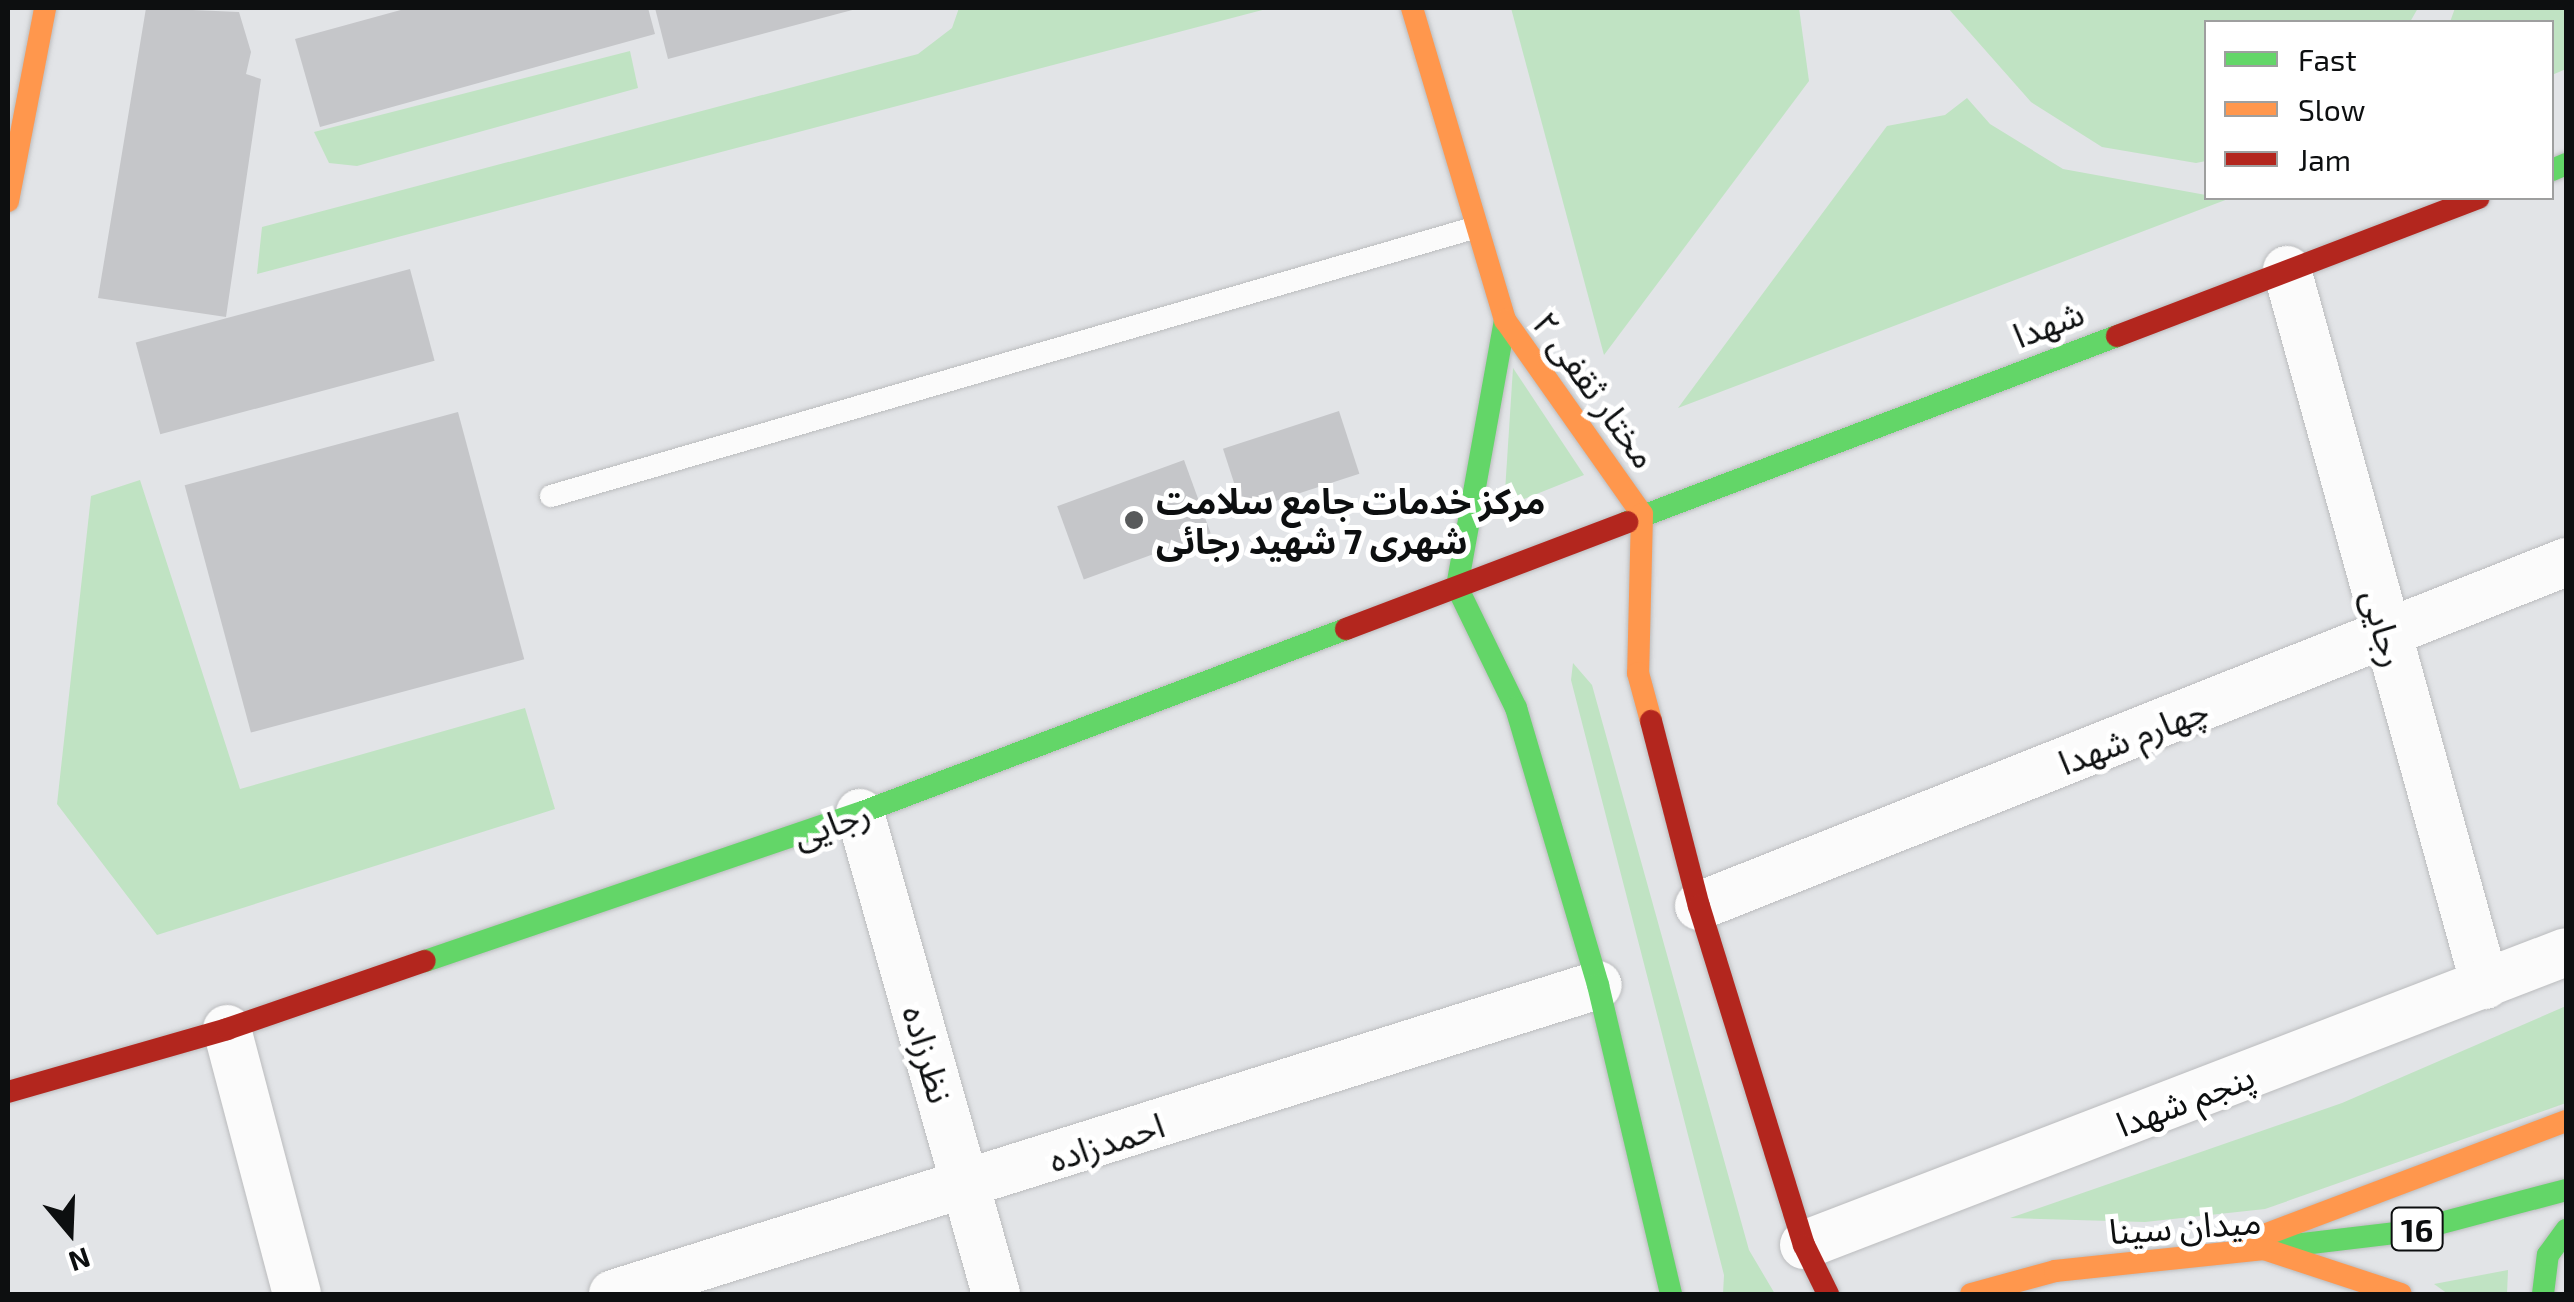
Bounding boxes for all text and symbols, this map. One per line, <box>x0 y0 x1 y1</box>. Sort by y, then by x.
legend <box>2204 20 2554 200</box>
text: Fast <box>2298 41 2357 77</box>
text: Slow <box>2298 91 2365 127</box>
text: Jam <box>2298 141 2351 177</box>
street label: شهدا <box>2007 290 2089 356</box>
street label: مختار ثقفی ۲ <box>1525 303 1667 475</box>
place label: مرکز خدمات جامع سلامت شهری 7 شهید رجائی <box>1156 479 1545 561</box>
marker: مرکز خدمات جامع سلامت شهری 7 شهید رجائی <box>1121 507 1147 533</box>
street label: رجایی <box>2355 585 2415 671</box>
street label: چهارم شهدا <box>2052 687 2214 783</box>
street label: رجایی <box>787 790 875 856</box>
street label: نظرزاده <box>895 1000 963 1108</box>
street label: پنجم شهدا <box>2110 1054 2260 1144</box>
street label: احمدزاده <box>1043 1103 1169 1179</box>
north arrow <box>20 1182 120 1282</box>
street label: میدان سینا <box>2107 1199 2263 1251</box>
road number: 16 <box>2390 1202 2444 1256</box>
text: N <box>65 1241 95 1280</box>

